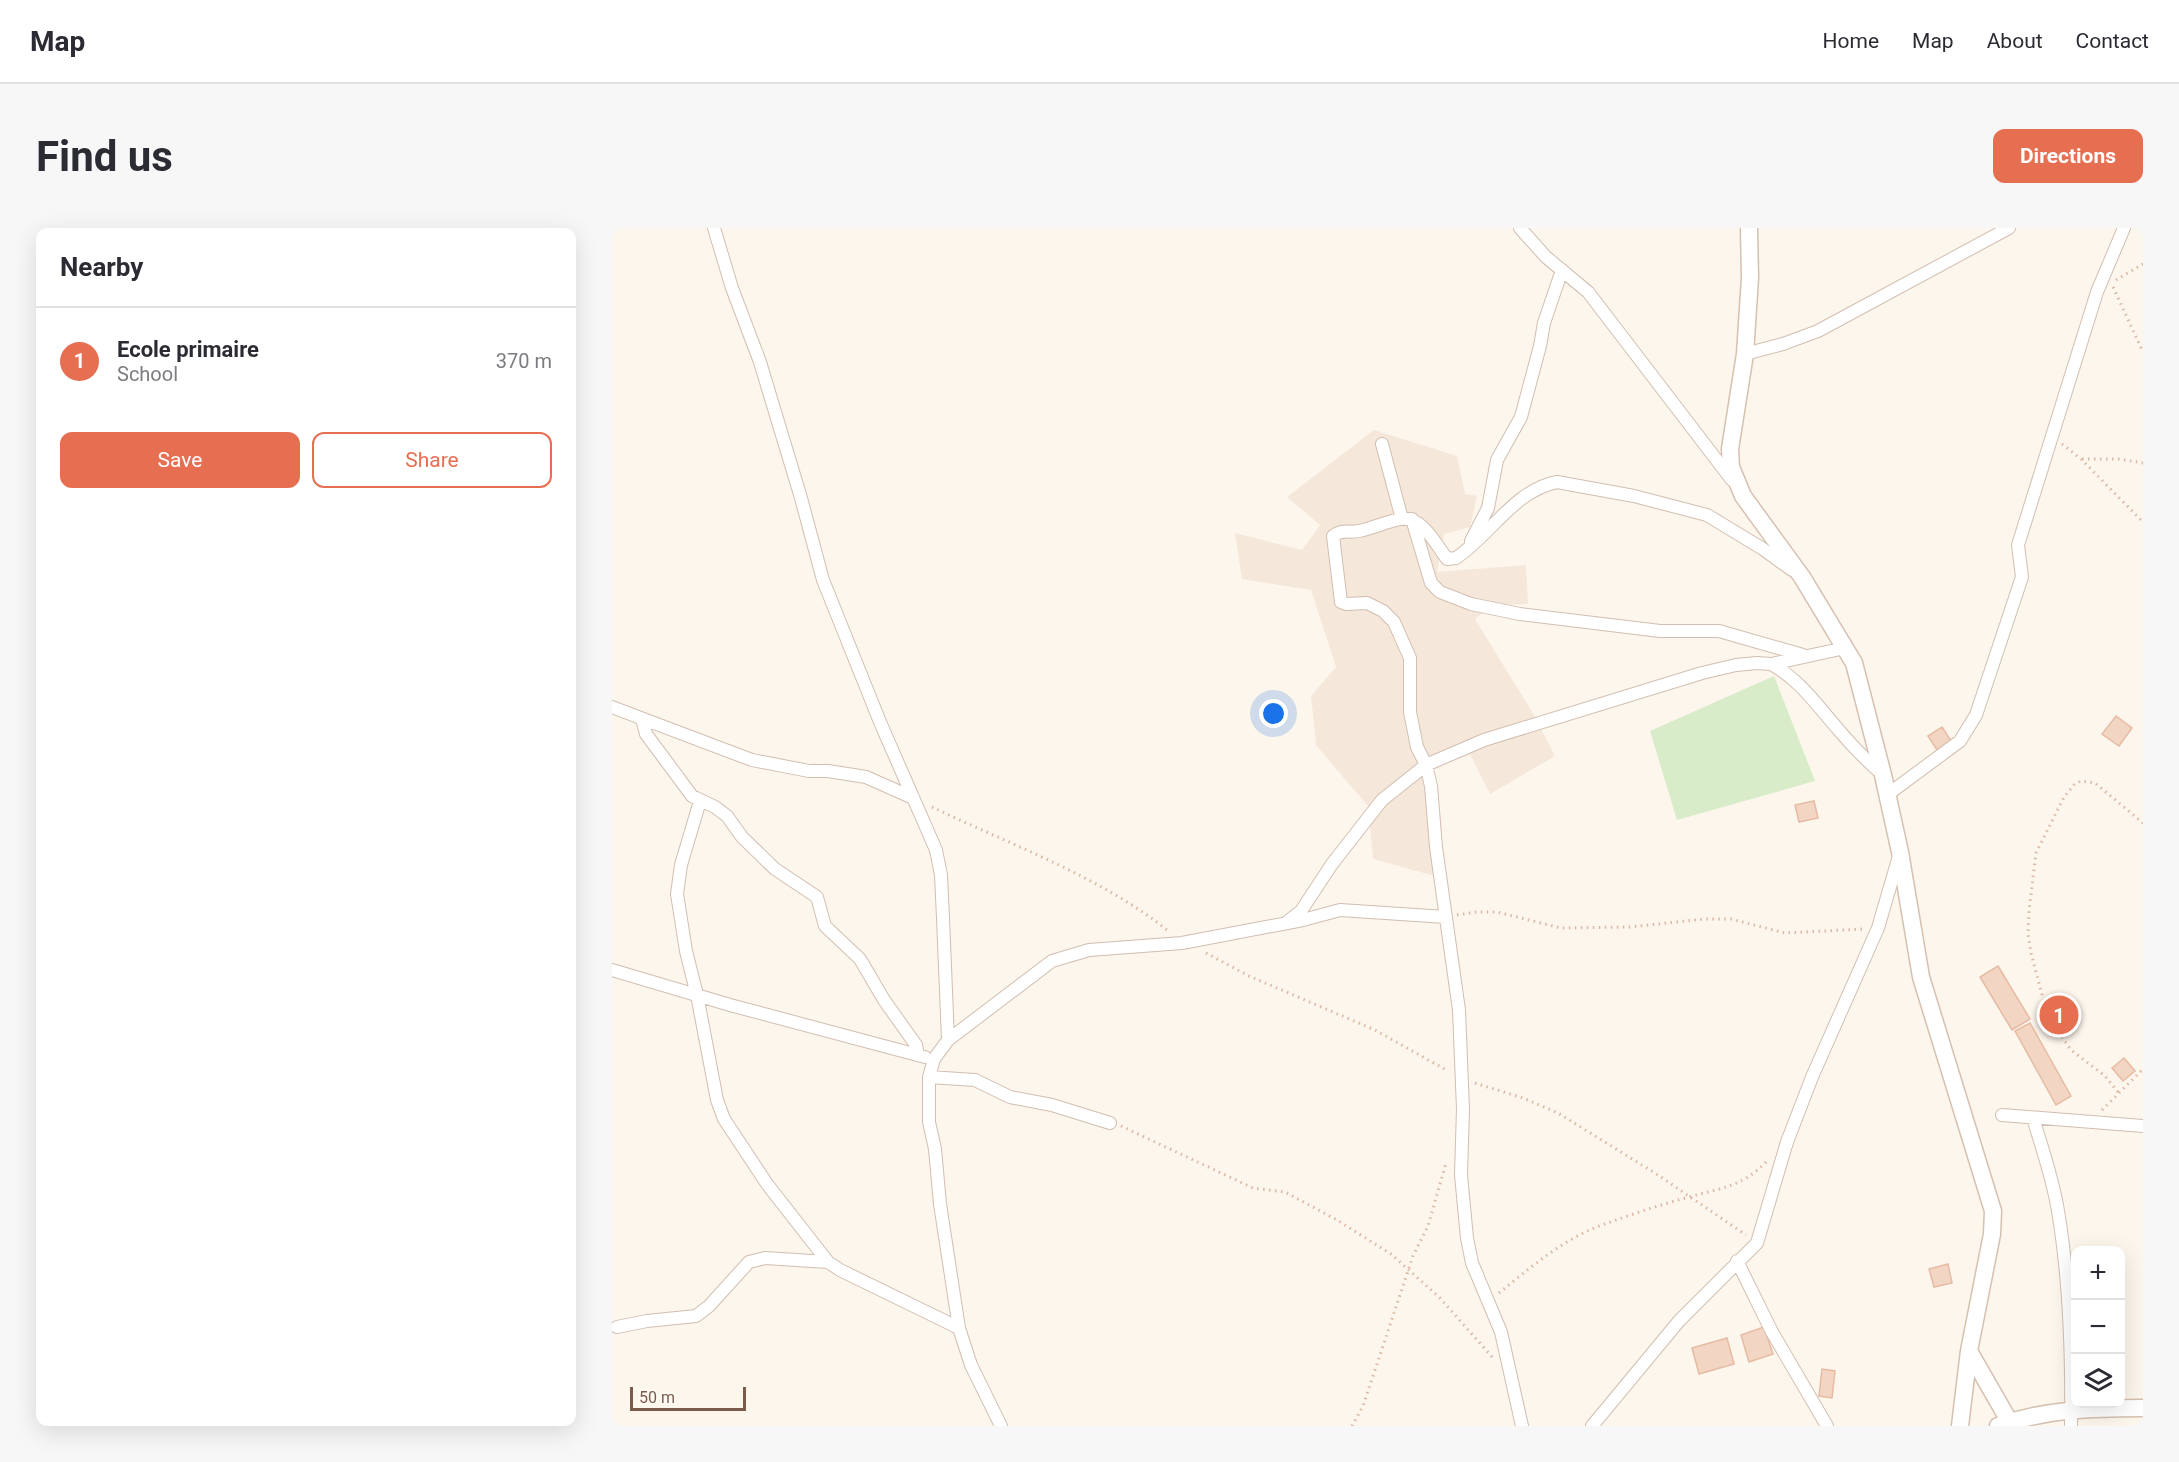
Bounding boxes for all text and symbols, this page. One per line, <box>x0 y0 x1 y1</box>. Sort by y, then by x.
text: Map <box>30 25 85 58</box>
text: Home <box>1823 29 1879 53</box>
text: Map <box>1912 29 1954 53</box>
text: About <box>1987 29 2043 53</box>
text: Contact <box>2076 29 2149 53</box>
button: Directions <box>1993 129 2143 183</box>
text: Find us <box>36 132 173 181</box>
text: Nearby <box>60 252 143 282</box>
text: Ecole primaire <box>117 337 259 362</box>
text: 1 <box>74 349 85 373</box>
text: 370 m <box>496 349 552 373</box>
text: School <box>117 362 178 386</box>
button: Save <box>60 432 300 488</box>
button: Share <box>312 432 552 488</box>
your location <box>1259 699 1288 728</box>
pin: 1 <box>2040 992 2078 1038</box>
map controls <box>2071 1246 2125 1408</box>
button: + <box>2071 1246 2125 1300</box>
button: − <box>2071 1300 2125 1354</box>
button: layers <box>2071 1354 2125 1408</box>
scale bar <box>630 1384 746 1412</box>
text: 50 m <box>639 1388 675 1407</box>

